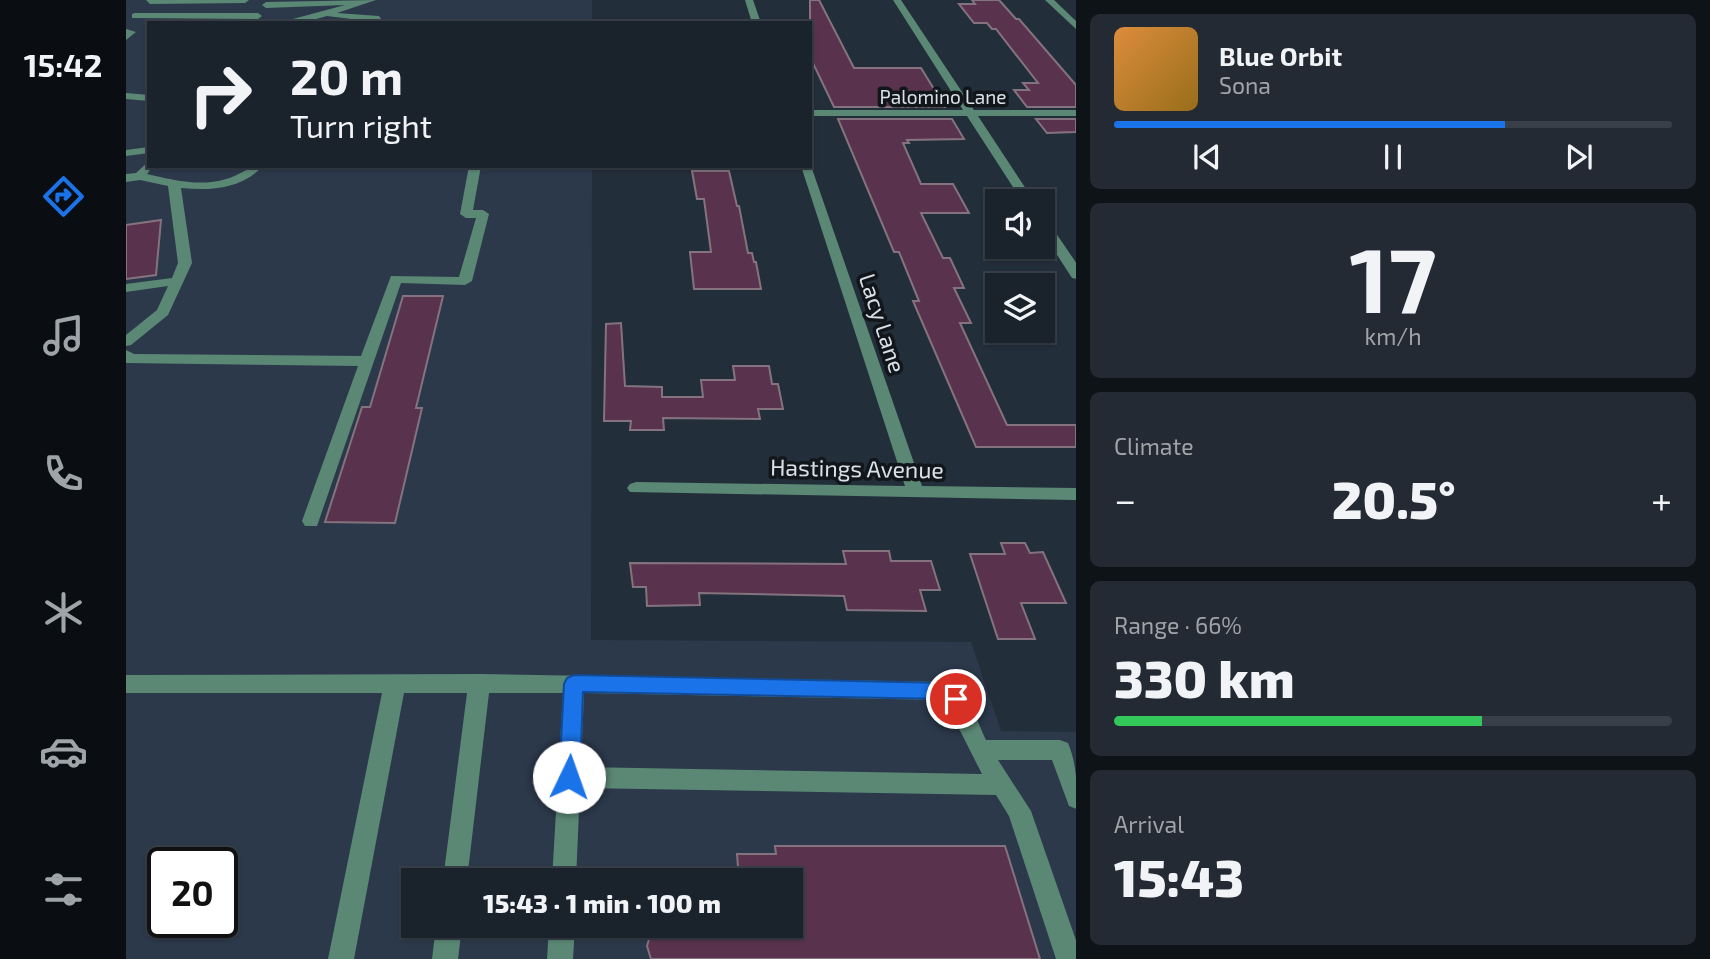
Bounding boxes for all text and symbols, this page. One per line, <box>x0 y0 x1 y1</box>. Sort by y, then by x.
text: Blue Orbit <box>1219 40 1342 71</box>
text: 15:42 <box>24 45 102 83</box>
text: 20 m <box>290 46 403 105</box>
icon: right <box>175 49 266 140</box>
text: Sona <box>1219 71 1271 99</box>
street label: Palomino Lane <box>880 85 1006 108</box>
text: Turn right <box>290 106 432 144</box>
icon: previous <box>1188 138 1226 176</box>
icon: pause <box>1374 138 1412 176</box>
icon: next <box>1560 138 1598 176</box>
icon: directions <box>39 172 88 221</box>
map controls <box>985 189 1055 343</box>
button: sound <box>985 189 1055 259</box>
text: 17 <box>1349 222 1437 331</box>
street label: Lacy Lane <box>854 270 912 376</box>
button: layers <box>985 273 1055 343</box>
icon: music <box>39 311 88 360</box>
text: km/h <box>1364 322 1422 350</box>
text: Climate <box>1114 432 1194 460</box>
icon: phone <box>39 449 88 498</box>
street label: Hastings Avenue <box>770 452 944 484</box>
text: 20.5° <box>1332 467 1456 529</box>
text: − <box>1114 476 1136 522</box>
text: + <box>1651 476 1672 522</box>
icon: climate <box>39 588 88 637</box>
text: Range · 66% <box>1114 611 1242 639</box>
text: 330 km <box>1114 646 1295 708</box>
pin <box>926 669 986 729</box>
icon: arrive <box>937 680 975 718</box>
icon: car <box>39 727 88 776</box>
position arrow <box>532 740 606 814</box>
text: Arrival <box>1114 810 1184 838</box>
text: 15:43 <box>1114 845 1244 907</box>
speed limit sign: 20 <box>147 847 238 938</box>
icon: filters <box>39 865 88 914</box>
text: 15:43 · 1 min · 100 m <box>483 887 721 918</box>

